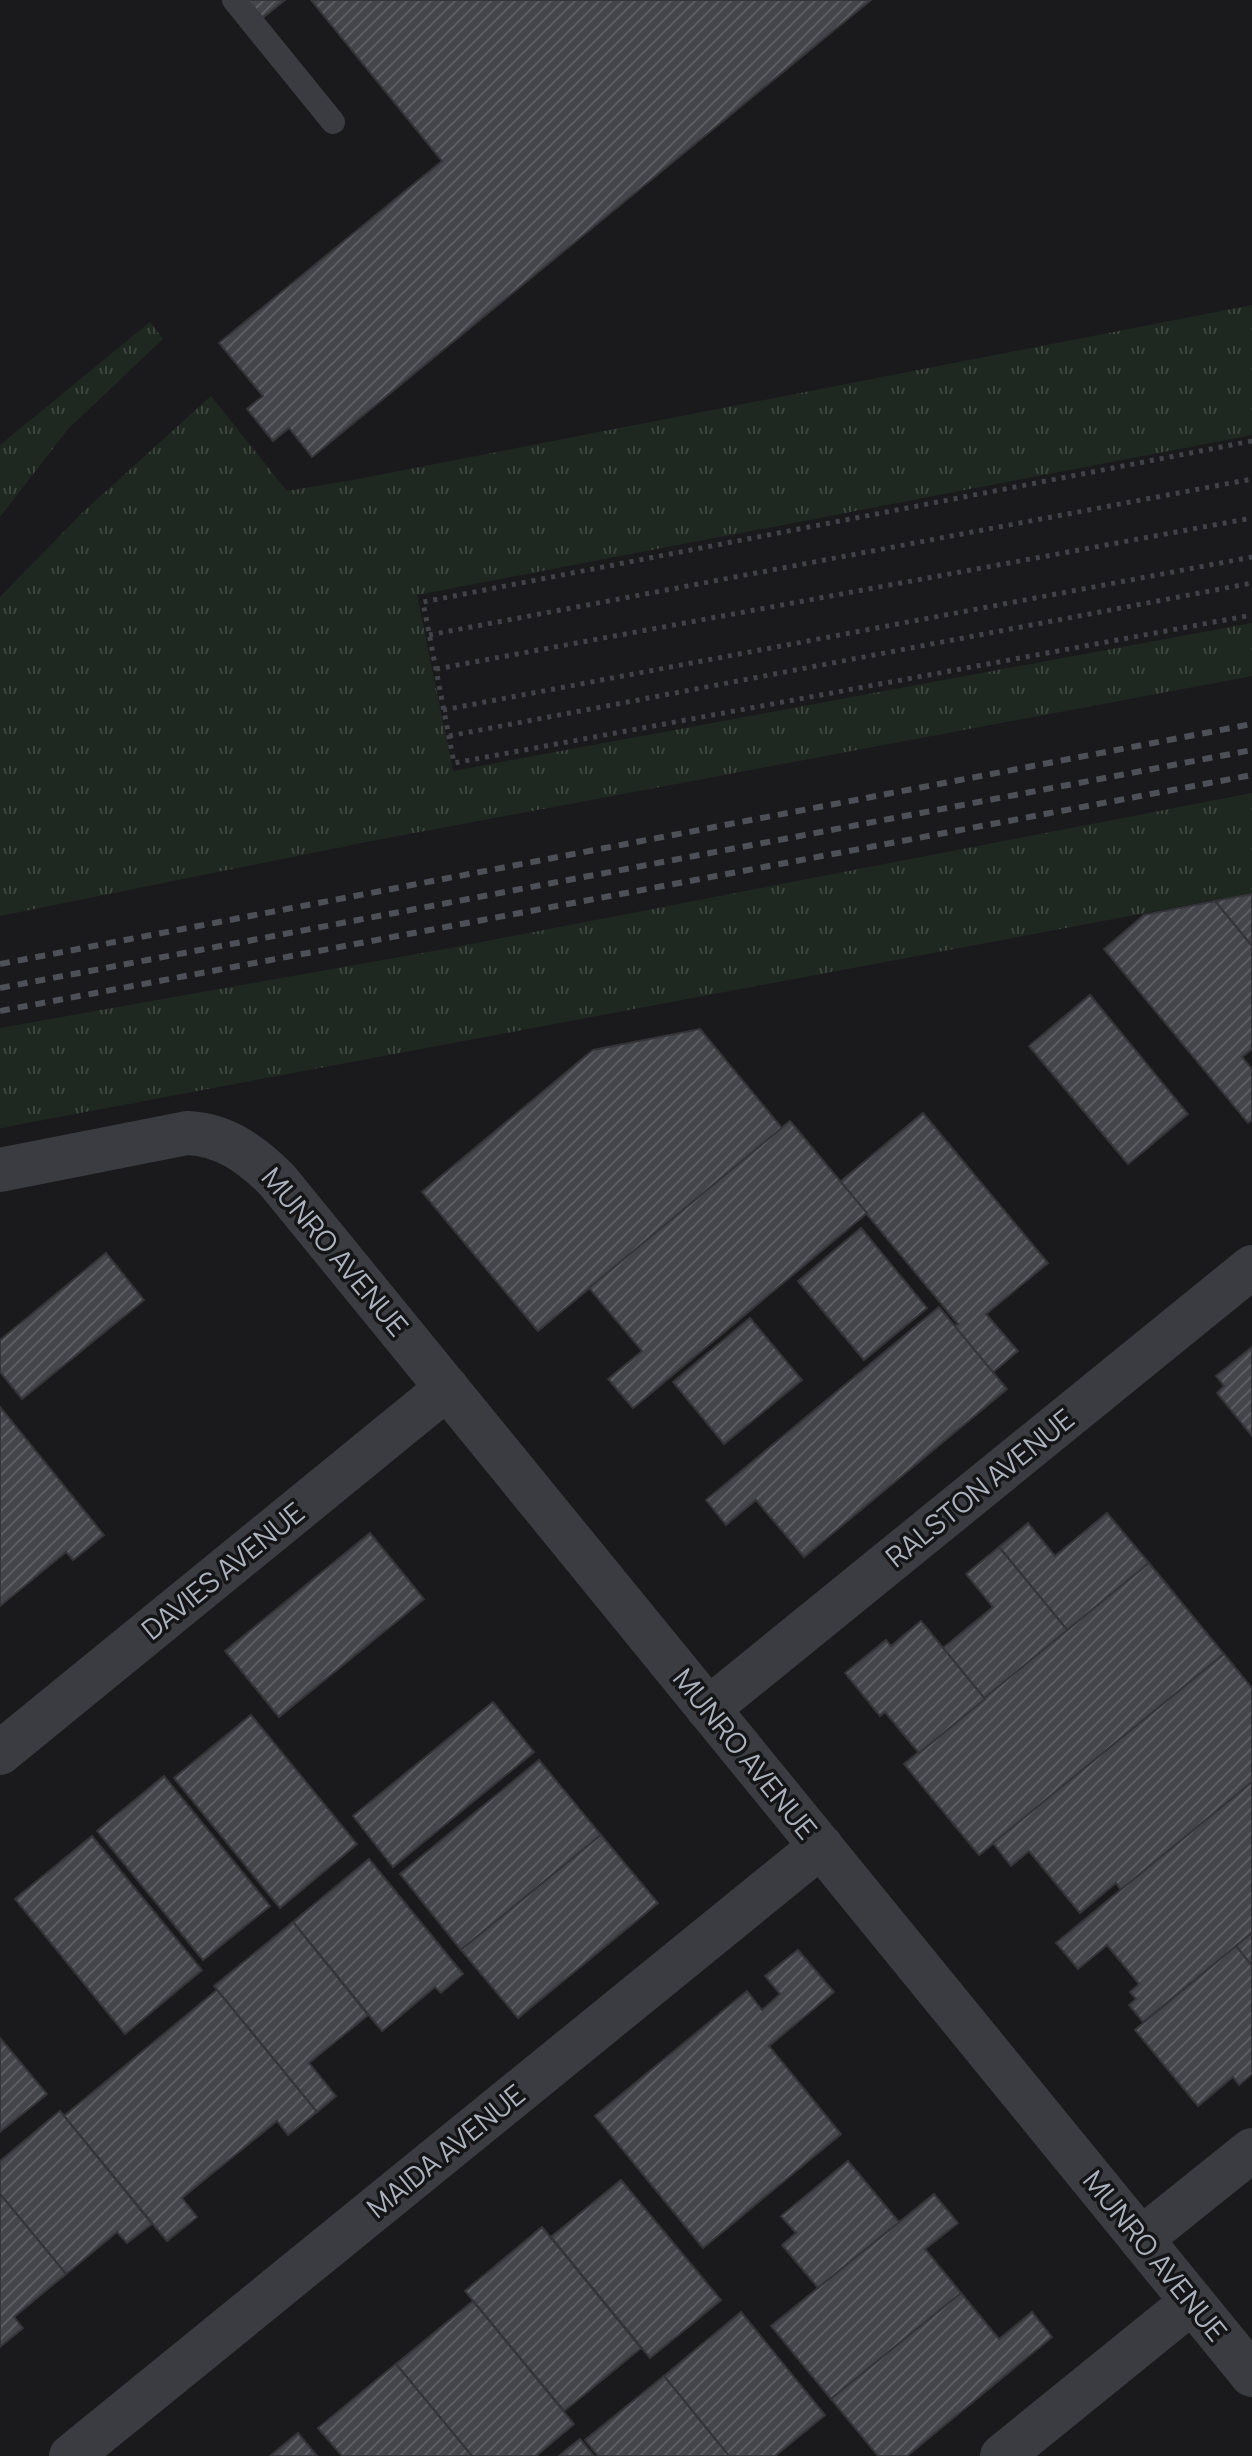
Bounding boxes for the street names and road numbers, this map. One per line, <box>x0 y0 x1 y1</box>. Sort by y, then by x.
street label: MUNRO AVENUE <box>254 1159 418 1344</box>
street label: RALSTON AVENUE <box>877 1399 1082 1575</box>
street label: DAVIES AVENUE <box>133 1493 312 1648</box>
street label: MUNRO AVENUE <box>665 1660 826 1847</box>
street label: MAIDA AVENUE <box>358 2075 532 2226</box>
street label: MUNRO AVENUE <box>1075 2162 1236 2349</box>

